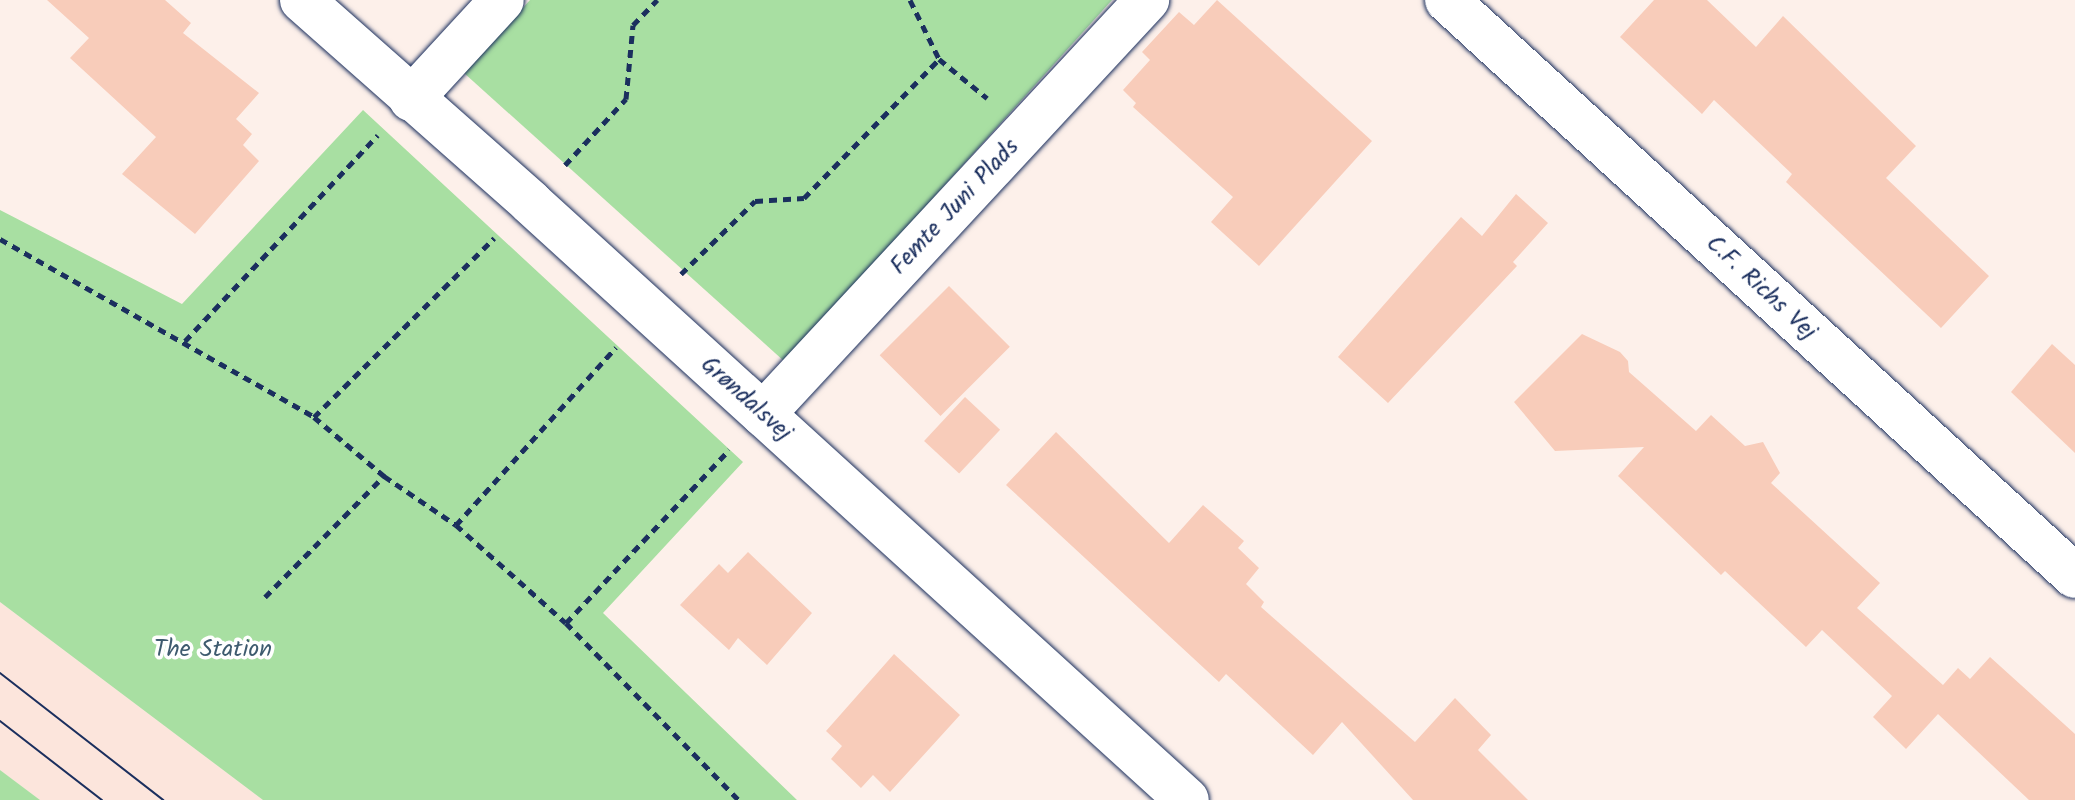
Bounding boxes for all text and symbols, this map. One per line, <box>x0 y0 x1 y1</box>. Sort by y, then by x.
street label: Femte Juni Plads <box>885 133 1025 281</box>
street label: C.F. Richs Vej <box>1700 229 1822 347</box>
street label: Grøndalsvej <box>694 351 798 447</box>
park label: The Station <box>154 636 272 664</box>

